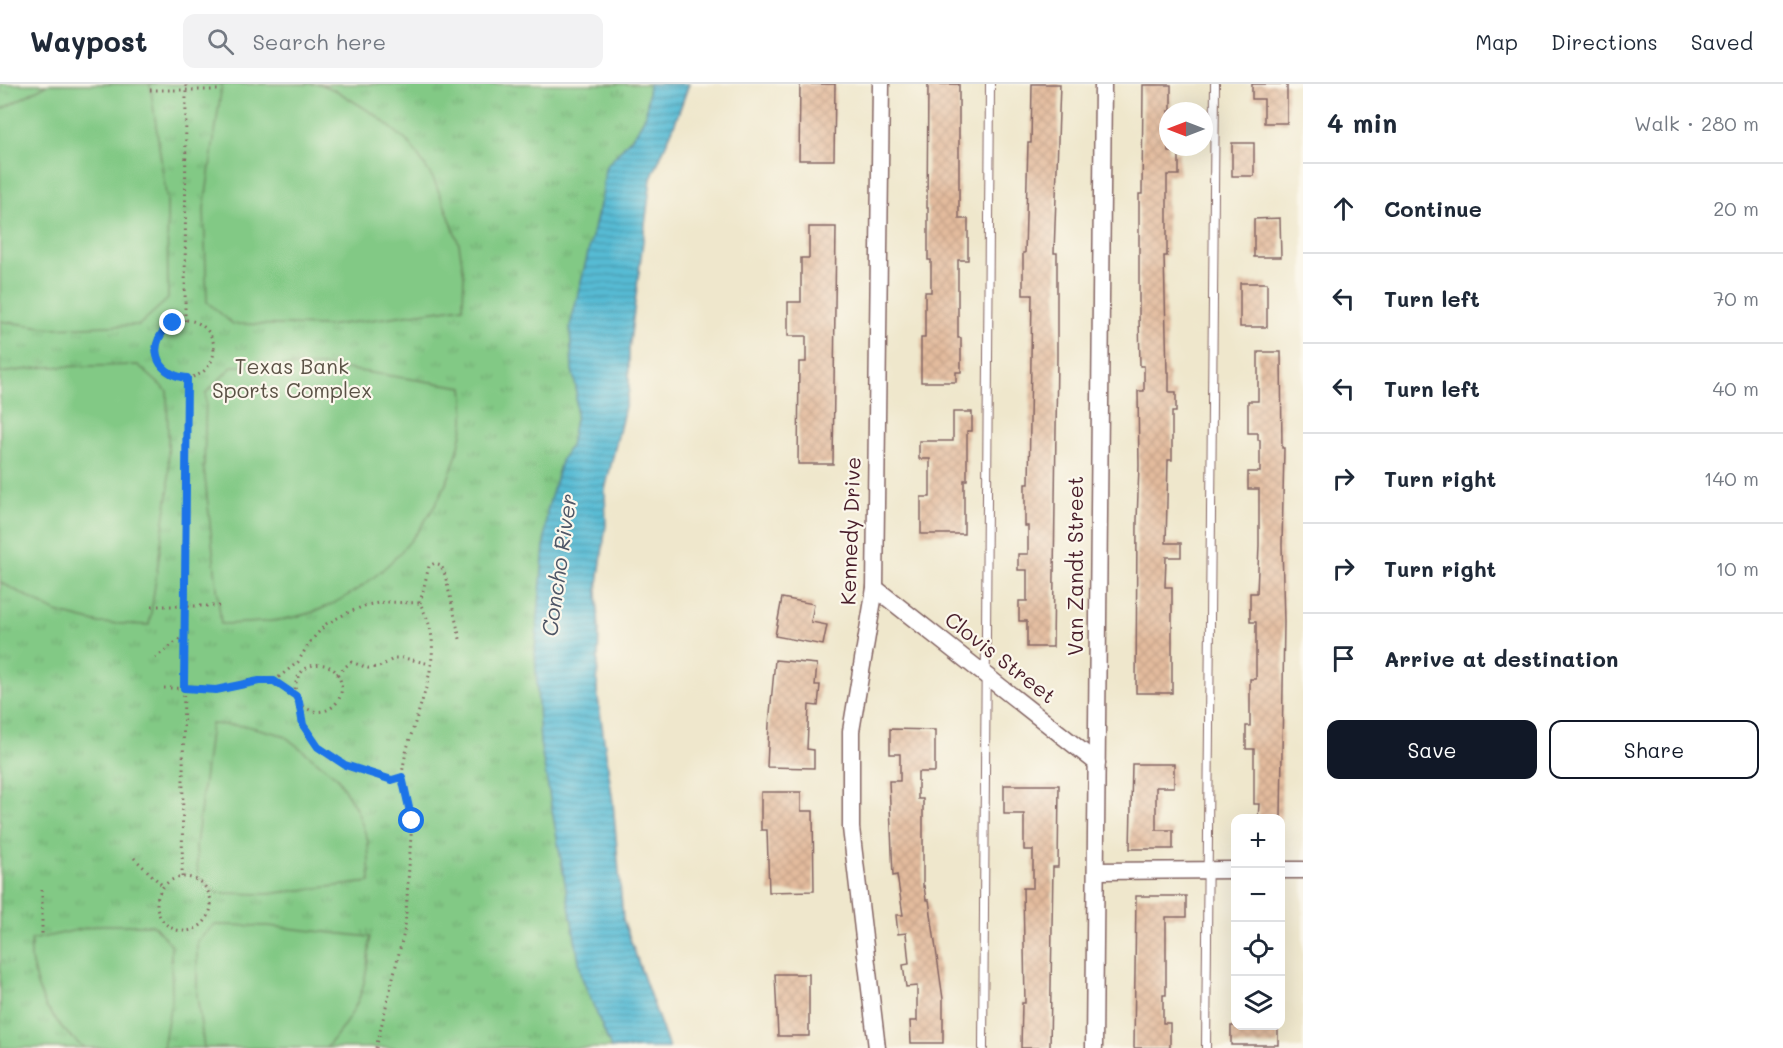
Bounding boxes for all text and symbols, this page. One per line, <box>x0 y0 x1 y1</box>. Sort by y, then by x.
search box <box>183 14 603 68</box>
text: Waypost <box>30 23 147 59</box>
icon: search <box>204 25 237 58</box>
text: Search here <box>252 27 386 56</box>
text: Map <box>1475 28 1518 55</box>
text: Directions <box>1551 28 1658 55</box>
text: Saved <box>1691 28 1753 55</box>
north arrow <box>1159 102 1213 156</box>
text: 4 min <box>1327 106 1397 140</box>
text: Walk · 280 m <box>1634 110 1759 136</box>
icon: ahead <box>1327 192 1360 225</box>
text: Continue <box>1384 194 1482 223</box>
text: 20 m <box>1713 195 1759 221</box>
icon: left <box>1327 282 1360 315</box>
text: Turn left <box>1384 284 1480 313</box>
text: 70 m <box>1713 285 1759 311</box>
route end <box>159 309 185 335</box>
park label: Texas Bank Sports Complex <box>212 352 372 403</box>
icon: left <box>1327 372 1360 405</box>
text: Turn left <box>1384 374 1480 403</box>
text: 40 m <box>1713 375 1759 401</box>
street label: Kennedy Drive <box>833 456 866 606</box>
icon: right <box>1327 462 1360 495</box>
text: Turn right <box>1384 464 1496 493</box>
text: 140 m <box>1704 465 1759 491</box>
street label: Van Zandt Street <box>1061 476 1088 656</box>
water label: Concho River <box>534 492 583 638</box>
icon: right <box>1327 552 1360 585</box>
text: Turn right <box>1384 554 1496 583</box>
text: 10 m <box>1715 555 1759 581</box>
street label: Clovis Street <box>940 605 1062 709</box>
icon: arrive <box>1327 642 1360 675</box>
text: Arrive at destination <box>1384 644 1619 673</box>
button: Save <box>1327 720 1537 779</box>
button: Share <box>1549 720 1759 779</box>
route start <box>398 807 424 833</box>
map controls <box>1231 814 1285 1030</box>
button: + <box>1231 814 1285 868</box>
button: − <box>1231 868 1285 922</box>
button: locate <box>1231 922 1285 976</box>
button: layers <box>1231 976 1285 1030</box>

